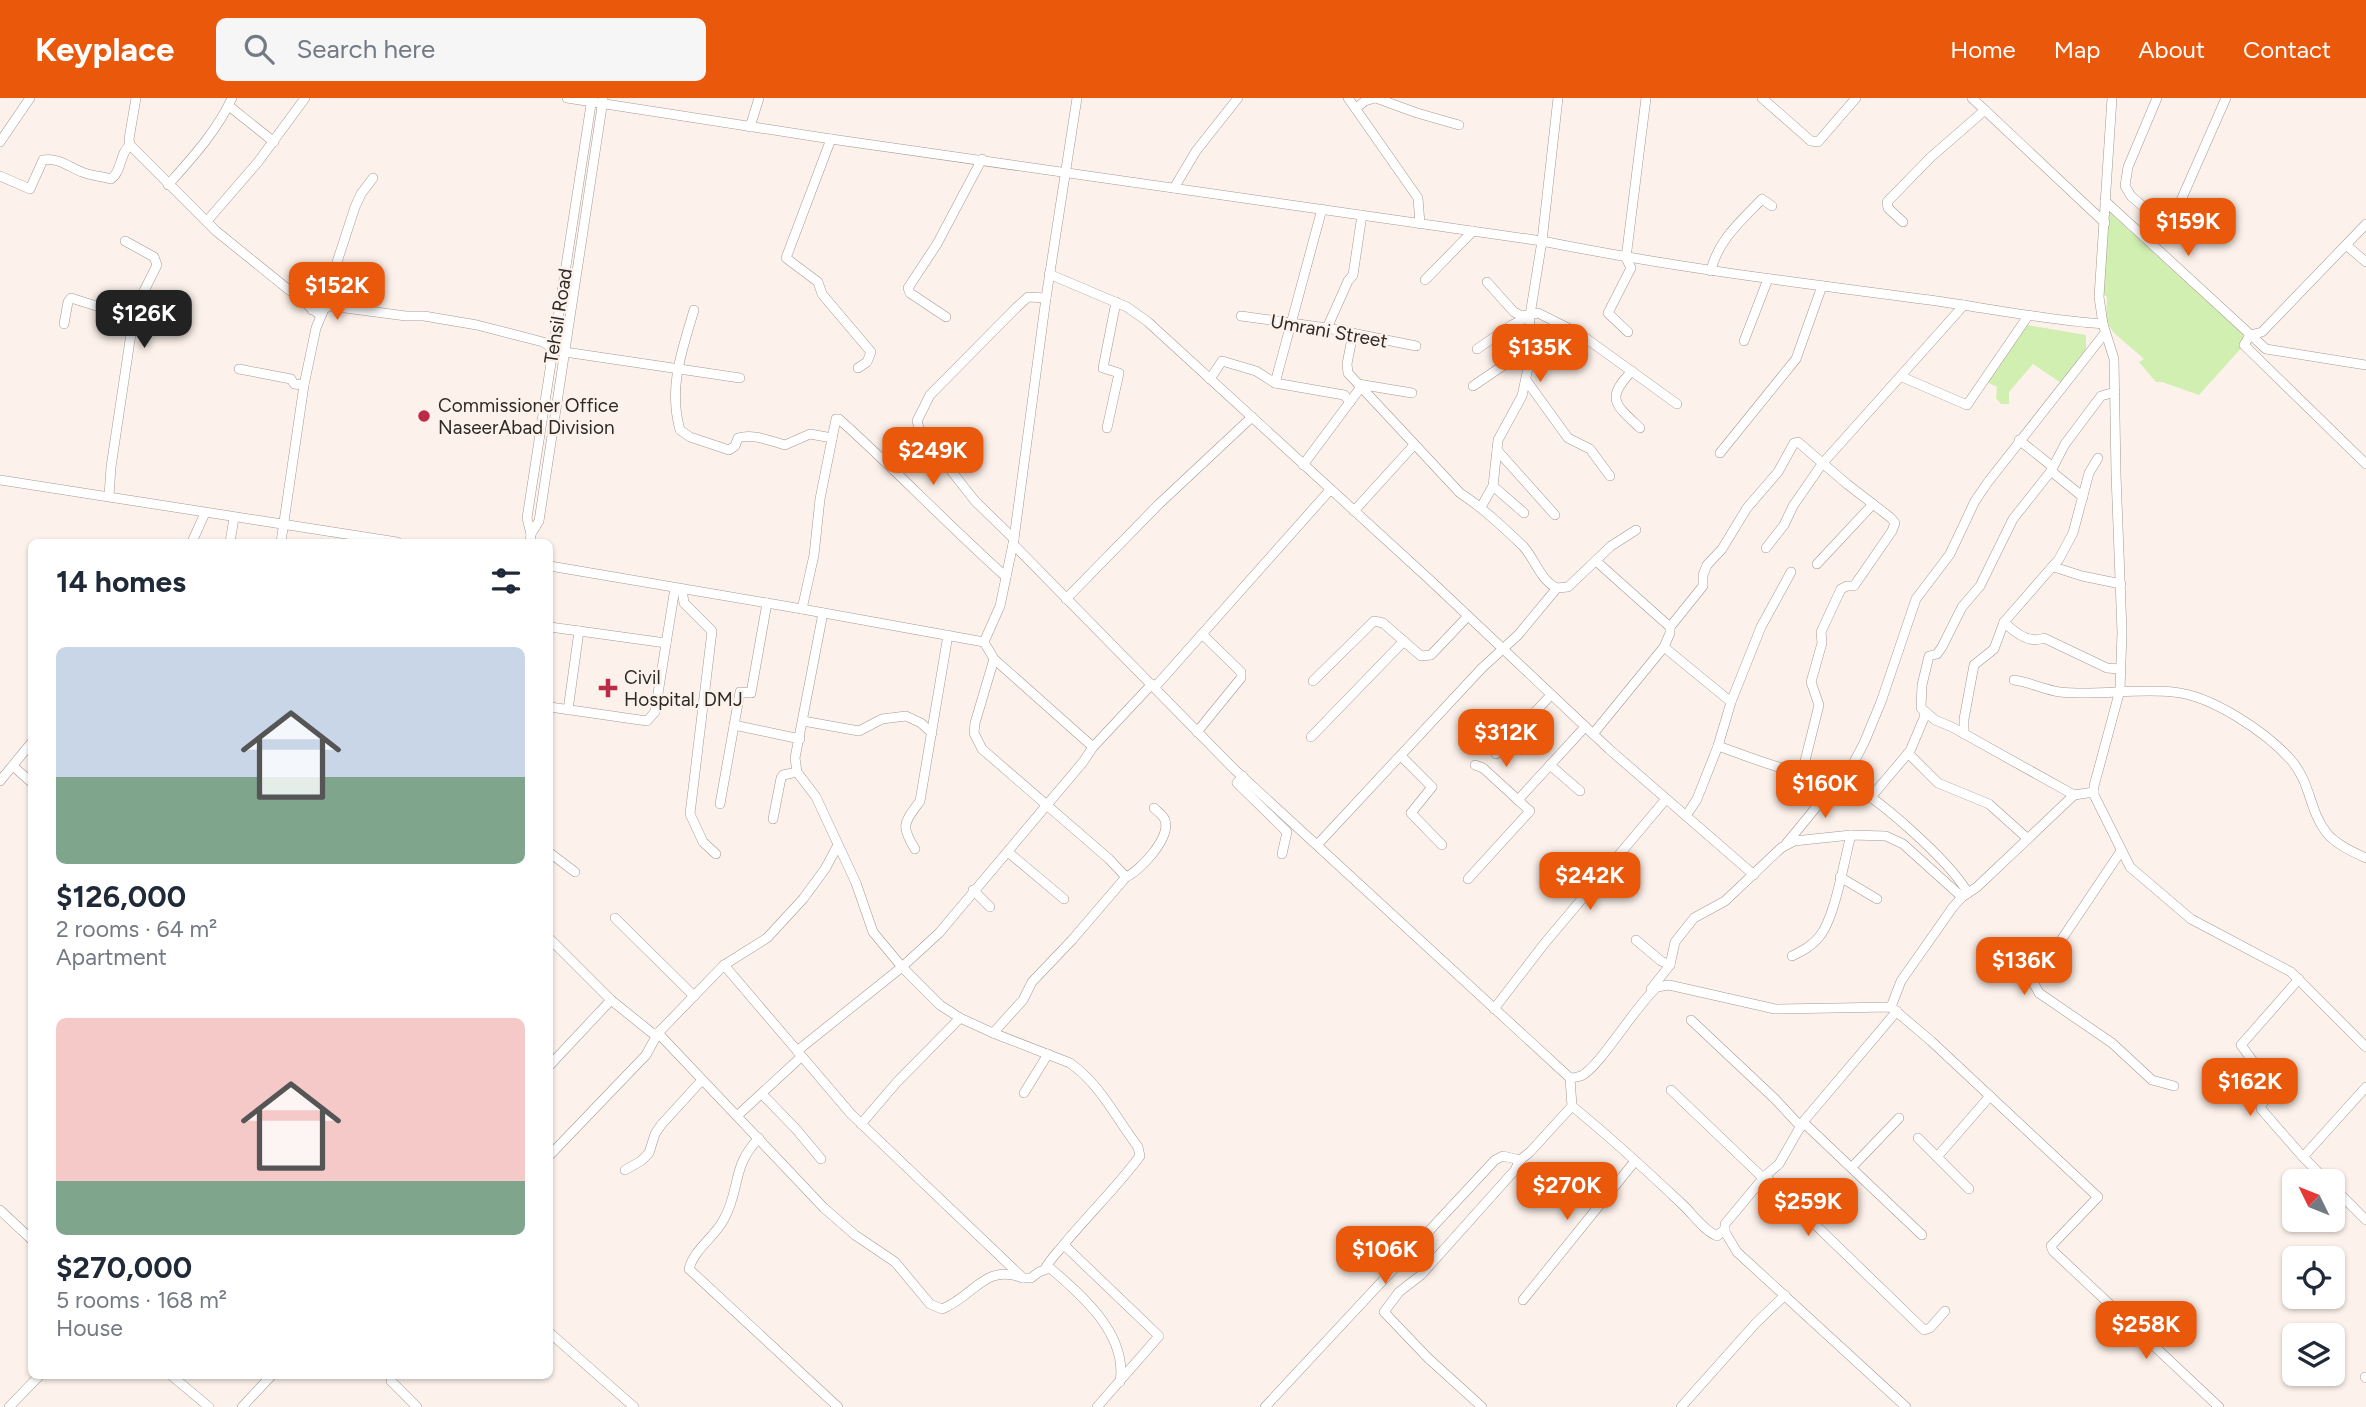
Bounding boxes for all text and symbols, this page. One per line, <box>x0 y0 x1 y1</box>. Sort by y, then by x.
search box <box>216 18 706 81</box>
text: Keyplace <box>35 30 174 69</box>
icon: search <box>240 30 278 68</box>
text: Search here <box>296 33 435 65</box>
text: Home <box>1950 35 2016 64</box>
text: Map <box>2054 35 2100 64</box>
text: About <box>2138 35 2205 64</box>
text: Contact <box>2243 35 2331 64</box>
pin: $159K <box>2139 198 2237 258</box>
text: $159K <box>2156 207 2220 235</box>
pin: $152K <box>288 262 386 322</box>
street label: Tehsil Road <box>539 267 577 365</box>
text: $152K <box>305 271 369 299</box>
pin: $126K <box>95 290 193 350</box>
text: $126K <box>112 299 176 327</box>
street label: Umrani Street <box>1269 309 1389 353</box>
pin: $135K <box>1491 324 1589 384</box>
text: $135K <box>1508 333 1572 361</box>
place label: Commissioner Office NaseerAbad Division <box>438 394 619 439</box>
marker: Commissioner Office NaseerAbad Division <box>416 408 432 424</box>
pin: $249K <box>884 428 982 487</box>
text: $249K <box>898 436 968 464</box>
icon: filters <box>487 562 525 600</box>
text: 14 homes <box>56 563 186 600</box>
place label: Civil Hospital, DMJ <box>624 666 743 711</box>
marker: Civil Hospital, DMJ <box>598 678 618 698</box>
icon: home <box>228 692 354 818</box>
pin: $312K <box>1457 710 1555 769</box>
text: $312K <box>1474 718 1538 746</box>
pin: $160K <box>1776 760 1874 820</box>
text: $160K <box>1792 769 1858 797</box>
pin: $242K <box>1541 852 1639 912</box>
text: $242K <box>1555 861 1625 889</box>
text: $126,000 <box>56 878 186 915</box>
text: 2 rooms · 64 m² <box>56 915 217 943</box>
pin: $136K <box>1975 937 2073 997</box>
text: Apartment <box>56 943 167 971</box>
text: $136K <box>1992 946 2056 974</box>
pin: $162K <box>2201 1058 2299 1118</box>
icon: home <box>228 1063 354 1189</box>
text: $162K <box>2218 1067 2282 1095</box>
pin: $270K <box>1518 1162 1616 1222</box>
north arrow <box>2282 1169 2345 1232</box>
map controls <box>2282 1169 2345 1386</box>
text: $270K <box>1532 1171 1602 1199</box>
pin: $259K <box>1759 1178 1857 1238</box>
text: $259K <box>1774 1187 1842 1215</box>
pin: $106K <box>1336 1226 1434 1286</box>
text: $106K <box>1352 1235 1418 1263</box>
button: locate <box>2282 1246 2345 1309</box>
text: $270,000 <box>56 1249 192 1286</box>
text: 5 rooms · 168 m² <box>56 1286 227 1314</box>
pin: $258K <box>2097 1302 2195 1361</box>
text: $258K <box>2112 1310 2180 1338</box>
text: House <box>56 1314 123 1342</box>
button: layers <box>2282 1323 2345 1386</box>

